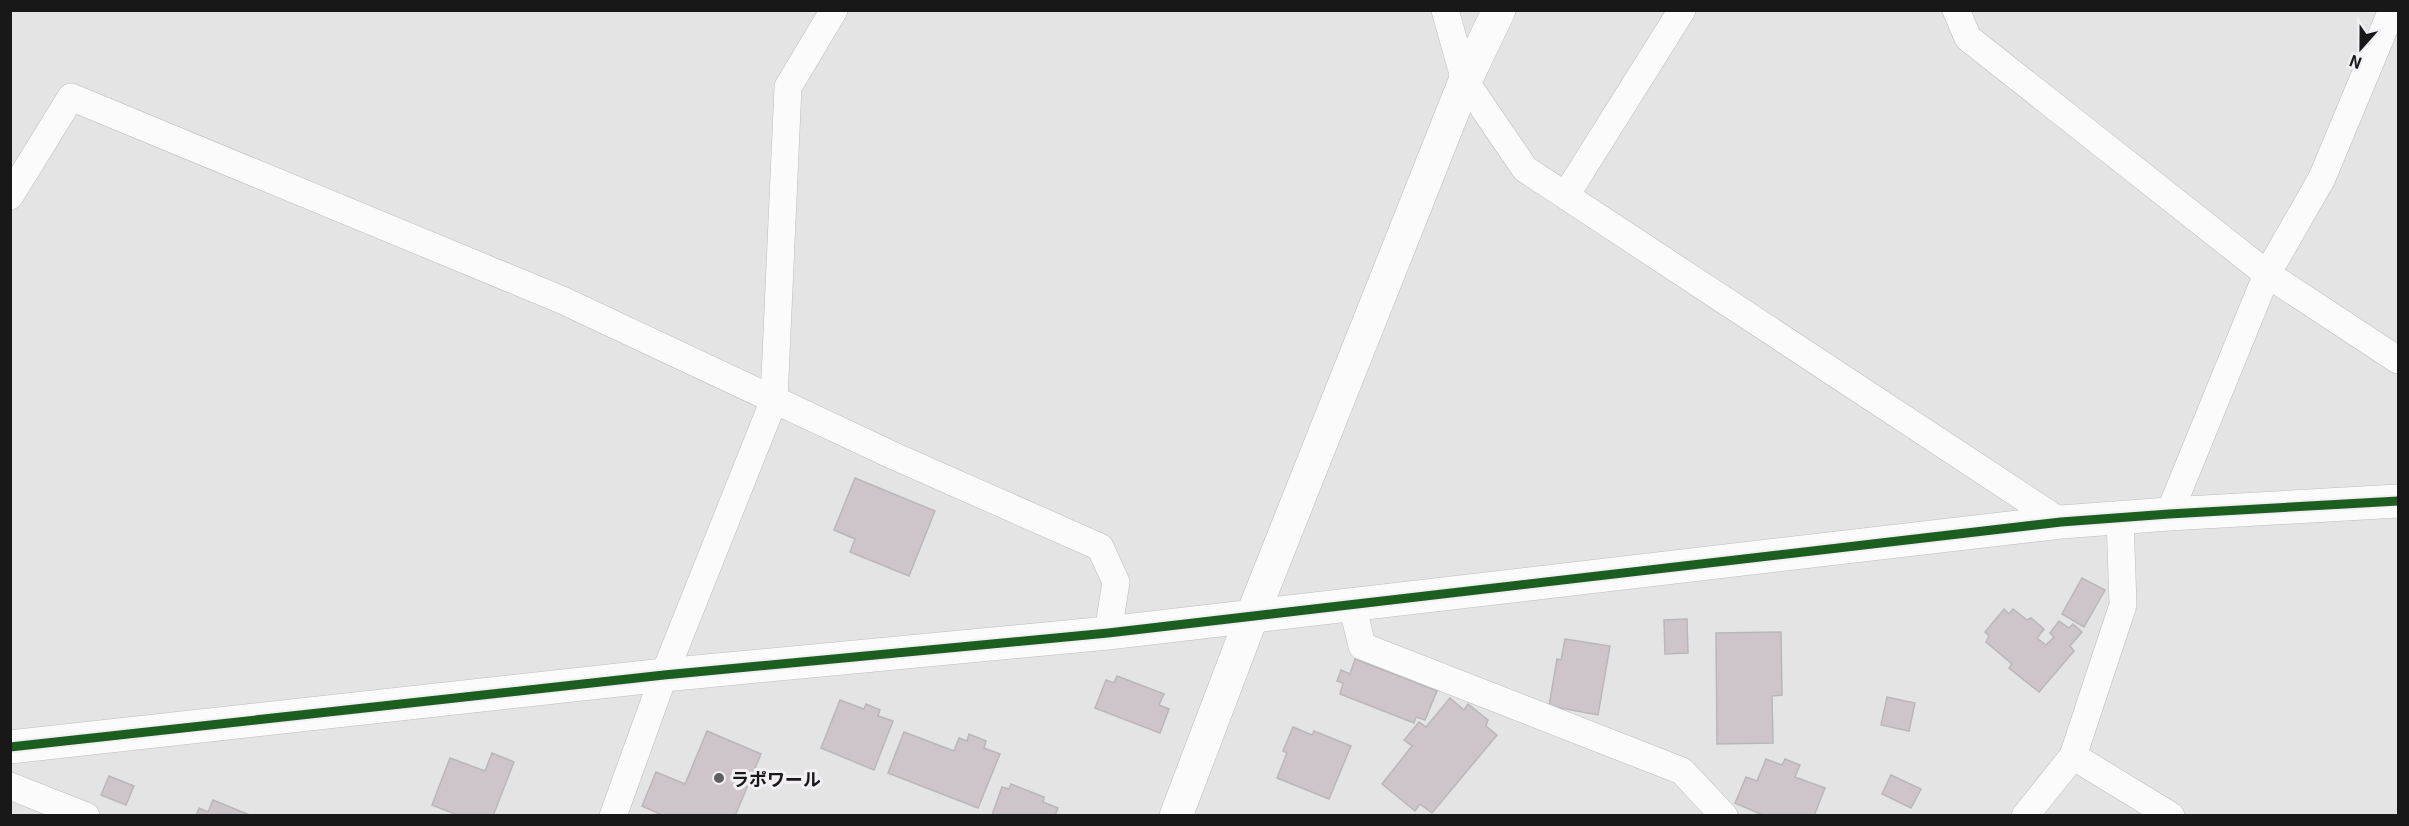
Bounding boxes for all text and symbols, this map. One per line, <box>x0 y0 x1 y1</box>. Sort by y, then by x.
north arrow <box>2331 18 2391 78</box>
text: N <box>2345 50 2365 76</box>
place label: ラポワール <box>731 765 821 791</box>
marker: ラポワール <box>712 771 726 785</box>

